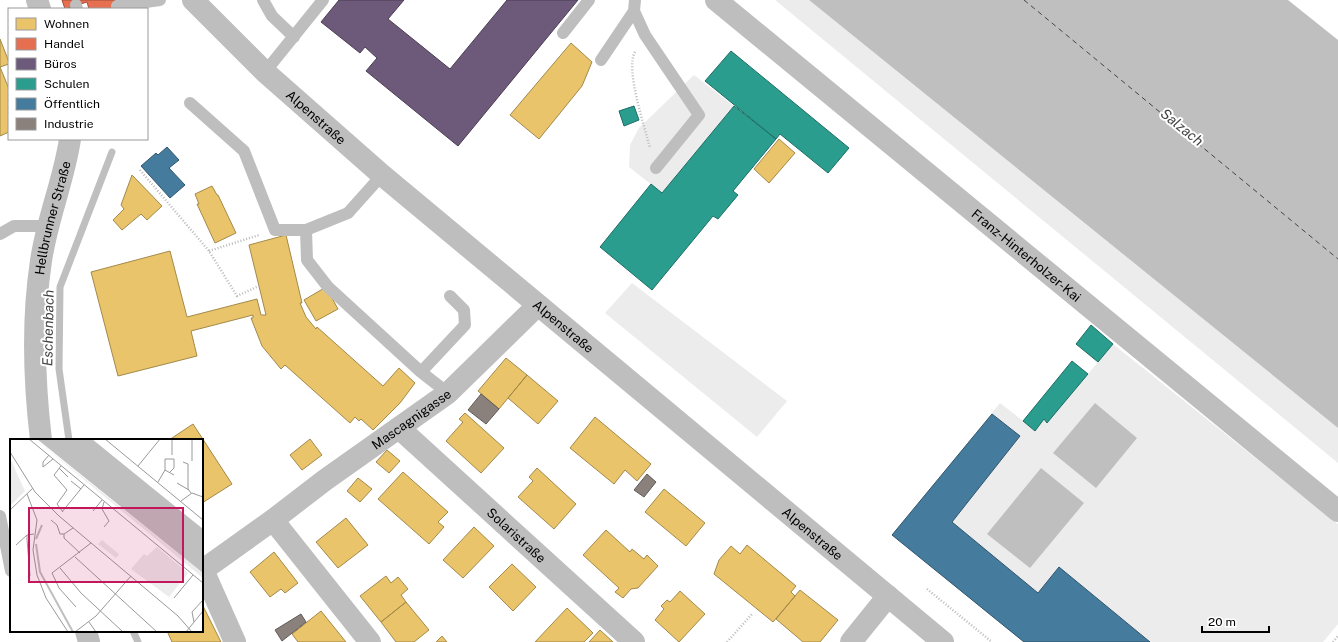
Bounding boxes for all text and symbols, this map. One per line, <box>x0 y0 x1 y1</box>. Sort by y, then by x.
legend <box>8 8 148 140</box>
text: Wohnen <box>44 17 89 31</box>
text: Handel <box>44 37 85 51</box>
text: Büros <box>44 57 77 71</box>
text: Schulen <box>44 77 90 91</box>
street label: Alpenstraße <box>283 87 349 148</box>
text: Öffentlich <box>44 97 100 111</box>
water label: Salzach <box>1158 105 1207 149</box>
text: Industrie <box>44 117 94 131</box>
street label: Hellbrunner Straße <box>32 160 74 276</box>
street label: Franz-Hinterholzer-Kai <box>969 206 1084 305</box>
water label: Eschenbach <box>39 290 57 366</box>
street label: Alpenstraße <box>530 297 597 356</box>
street label: Mascagnigasse <box>369 386 454 453</box>
inset map <box>10 439 203 632</box>
street label: Alpenstraße <box>779 504 846 563</box>
street label: Solaristraße <box>484 505 549 566</box>
scale bar <box>1202 608 1269 634</box>
text: 20 m <box>1208 615 1236 629</box>

